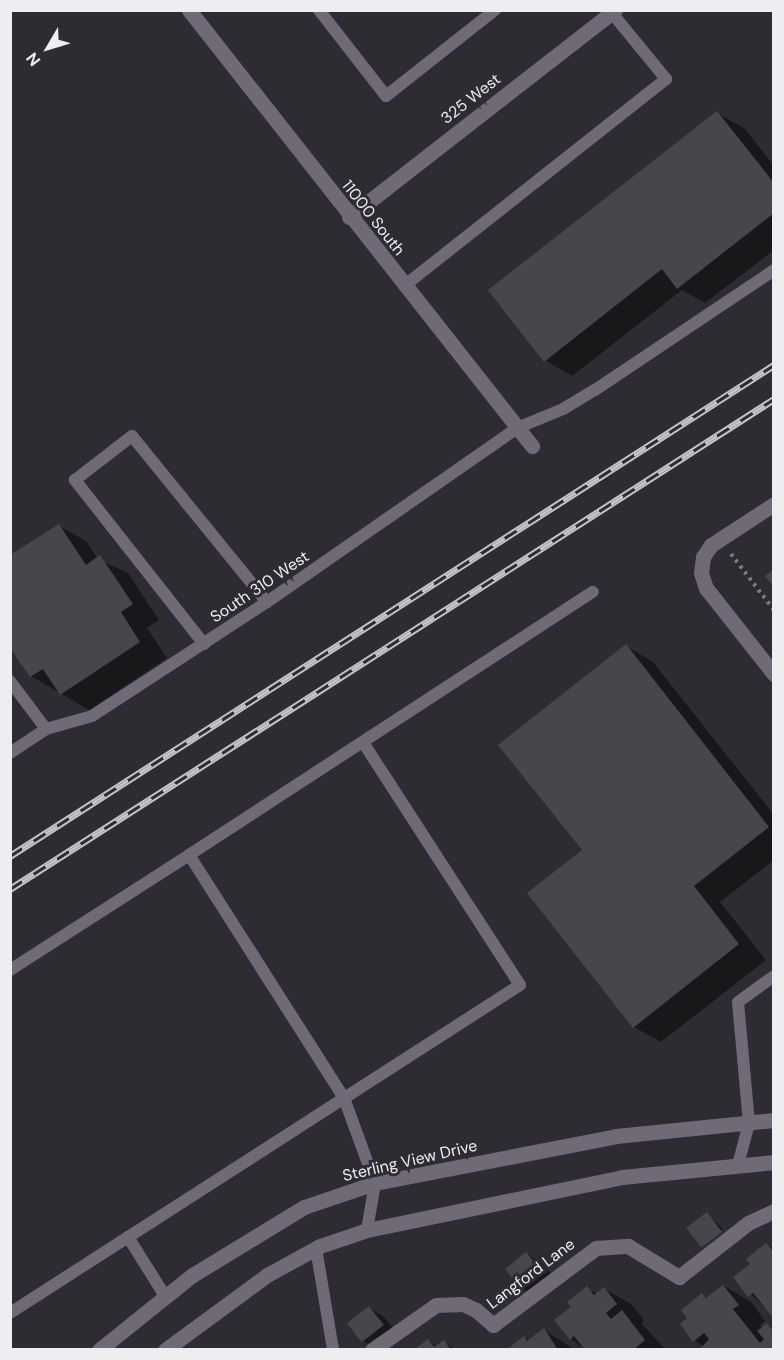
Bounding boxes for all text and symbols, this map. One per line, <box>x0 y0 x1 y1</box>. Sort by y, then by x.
north arrow <box>18 18 78 78</box>
text: N <box>22 48 45 70</box>
street label: 325 West <box>437 70 505 128</box>
street label: 11000 South <box>338 176 408 260</box>
street label: South 310 West <box>207 547 313 627</box>
street label: Sterling View Drive <box>341 1136 479 1186</box>
street label: Langford Lane <box>483 1235 579 1313</box>

